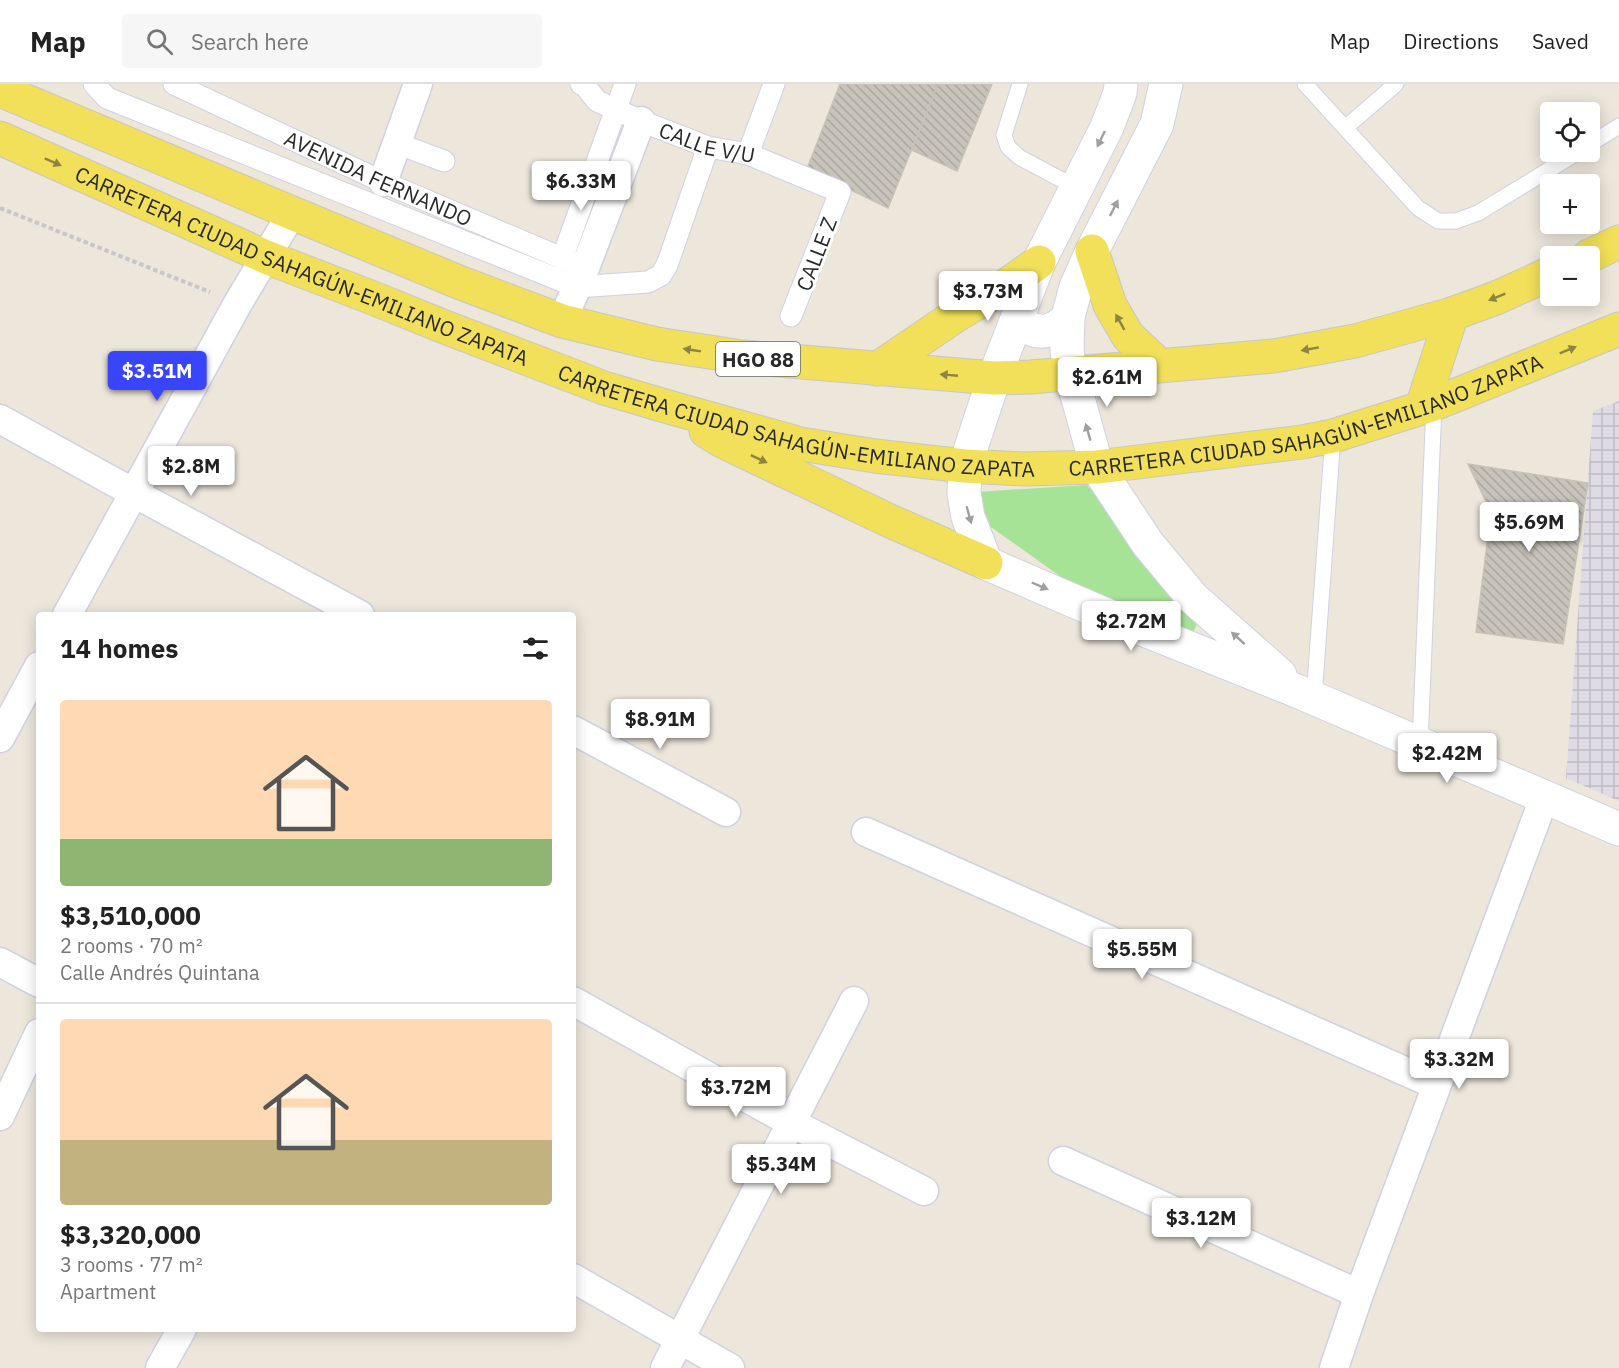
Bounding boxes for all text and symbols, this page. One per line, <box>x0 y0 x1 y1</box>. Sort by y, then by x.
search box <box>122 14 542 68</box>
text: Map <box>30 23 86 60</box>
icon: search <box>143 25 176 58</box>
text: Search here <box>191 27 309 56</box>
text: Map <box>1330 27 1370 55</box>
text: Directions <box>1403 27 1499 55</box>
text: Saved <box>1532 27 1589 55</box>
map controls <box>1540 102 1600 306</box>
button: locate <box>1540 102 1600 162</box>
street label: CALLE V/U <box>655 115 757 169</box>
street label: AVENIDA FERNANDO <box>280 124 476 232</box>
one-way arrow <box>1097 130 1106 147</box>
one-way arrow <box>45 157 63 167</box>
street label: CARRETERA CIUDAD SAHAGÚN-EMILIANO ZAPATA <box>71 159 533 372</box>
pin: $6.33M <box>532 161 630 212</box>
text: $6.33M <box>546 167 616 194</box>
button: + <box>1540 174 1600 234</box>
one-way arrow <box>1109 199 1119 216</box>
street label: CALLE Z <box>789 213 843 295</box>
button: − <box>1540 246 1600 306</box>
pin: $3.73M <box>939 271 1037 322</box>
text: $3.73M <box>953 277 1023 304</box>
one-way arrow <box>1488 292 1506 302</box>
one-way arrow <box>1115 313 1125 330</box>
road number: HGO 88 <box>716 342 800 376</box>
one-way arrow <box>682 345 701 354</box>
one-way arrow <box>1300 345 1319 354</box>
one-way arrow <box>1559 345 1577 355</box>
street label: CARRETERA CIUDAD SAHAGÚN-EMILIANO ZAPATA <box>1068 348 1546 482</box>
pin: $3.51M <box>108 351 206 402</box>
text: $3.51M <box>122 357 192 384</box>
pin: $2.61M <box>1058 357 1156 408</box>
street label: CARRETERA CIUDAD SAHAGÚN-EMILIANO ZAPATA <box>554 358 1035 483</box>
text: $2.61M <box>1072 363 1142 390</box>
one-way arrow <box>939 370 958 379</box>
one-way arrow <box>1083 423 1092 441</box>
pin: $2.8M <box>149 446 233 497</box>
text: $2.8M <box>162 452 220 479</box>
one-way arrow <box>750 454 767 463</box>
pin: $5.69M <box>1480 502 1578 553</box>
one-way arrow <box>964 506 974 524</box>
text: $5.69M <box>1494 508 1564 535</box>
one-way arrow <box>1031 582 1049 592</box>
pin: $2.72M <box>1082 601 1180 652</box>
text: $2.72M <box>1096 607 1166 634</box>
text: 14 homes <box>60 631 178 665</box>
one-way arrow <box>1230 631 1245 645</box>
icon: filters <box>519 632 552 665</box>
pin: $8.91M <box>611 699 709 750</box>
text: $8.91M <box>625 705 695 732</box>
pin: $2.42M <box>1398 733 1496 784</box>
icon: home <box>252 739 360 847</box>
text: $2.42M <box>1412 739 1482 766</box>
text: $3,510,000 <box>60 898 201 932</box>
pin: $5.55M <box>1093 929 1191 980</box>
text: 2 rooms · 70 m² <box>60 932 203 959</box>
text: $5.55M <box>1107 935 1177 962</box>
text: Calle Andrés Quintana <box>60 959 260 986</box>
pin: $3.32M <box>1410 1039 1508 1090</box>
text: $3.32M <box>1424 1045 1494 1072</box>
icon: home <box>252 1058 360 1166</box>
pin: $3.72M <box>687 1067 785 1118</box>
text: $3.72M <box>701 1073 771 1100</box>
pin: $5.34M <box>732 1144 830 1195</box>
text: $5.34M <box>746 1150 816 1177</box>
pin: $3.12M <box>1152 1198 1250 1249</box>
text: $3.12M <box>1166 1204 1236 1231</box>
text: $3,320,000 <box>60 1217 201 1251</box>
text: 3 rooms · 77 m² <box>60 1251 203 1278</box>
text: Apartment <box>60 1278 156 1305</box>

